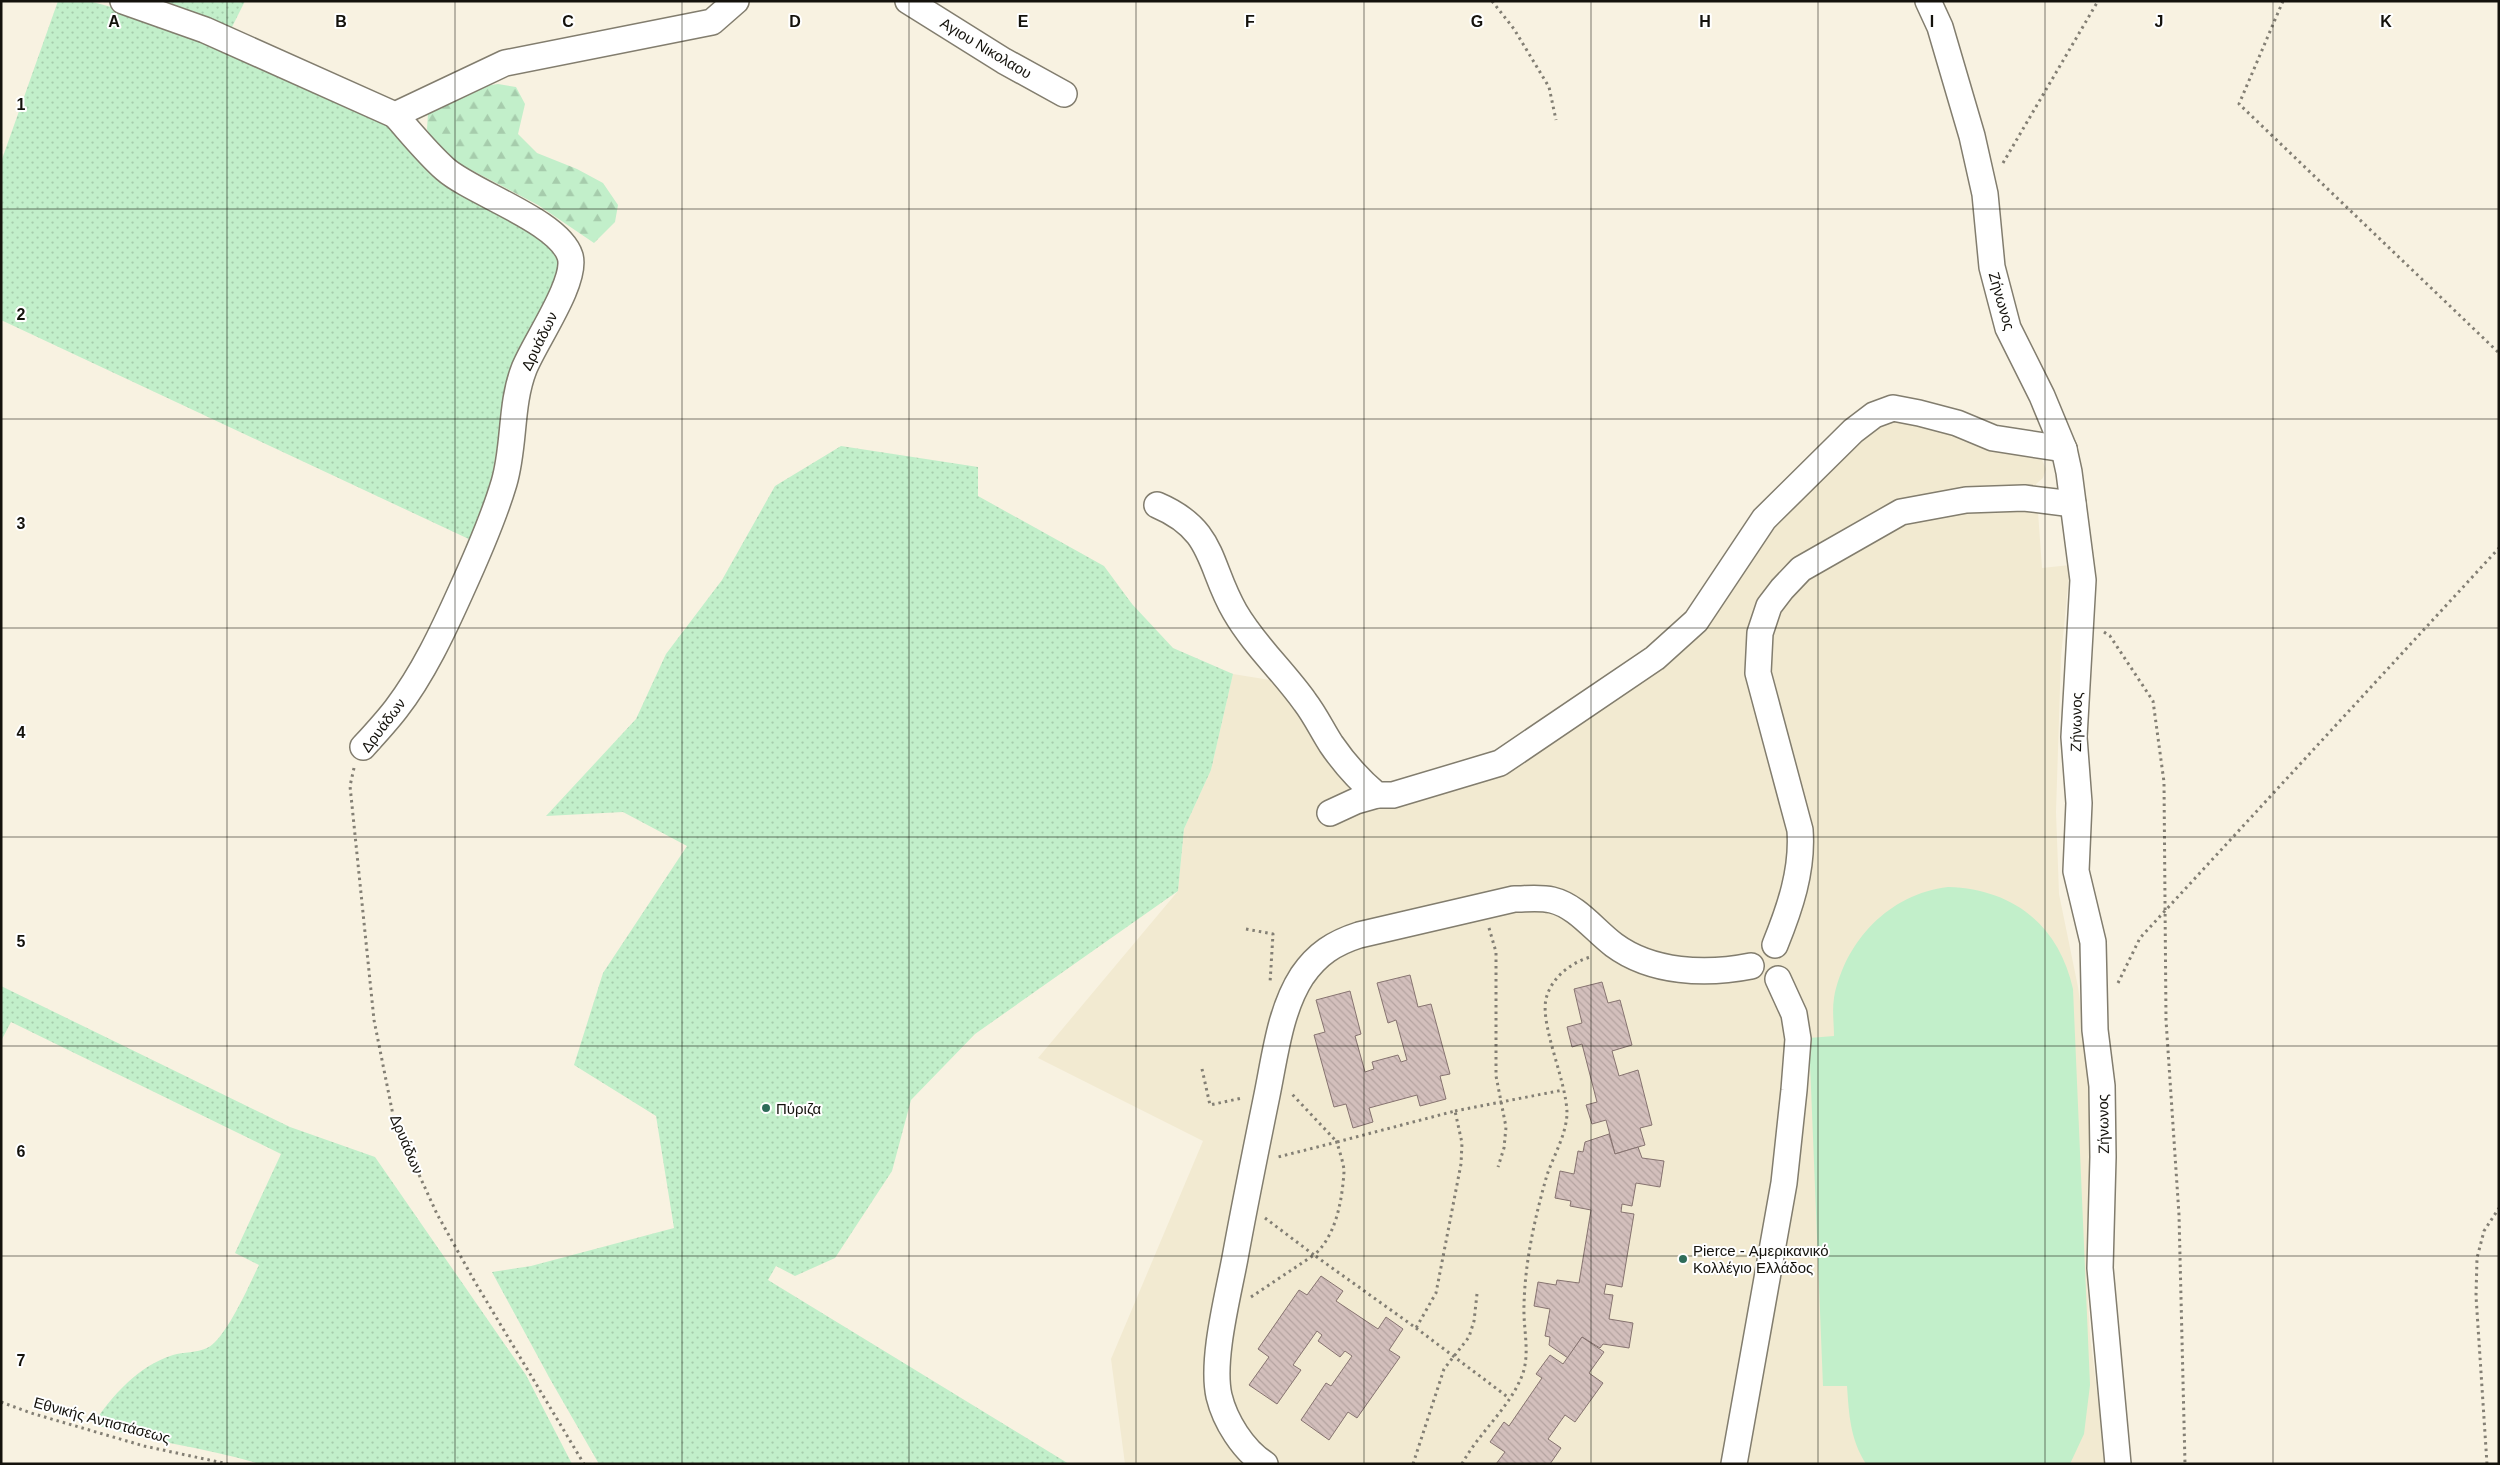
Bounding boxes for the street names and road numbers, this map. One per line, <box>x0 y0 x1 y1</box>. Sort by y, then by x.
street label: Αγιου Νικολαου <box>937 14 1035 82</box>
street label: Ζήνωνος <box>1986 270 2018 332</box>
street label: Δρυάδων <box>518 309 560 373</box>
street label: Ζήνωνος <box>2067 692 2085 752</box>
street label: Δρυάδων <box>357 695 409 755</box>
street label: Ζήνωνος <box>2094 1094 2112 1154</box>
street label: Δρυάδων <box>387 1112 427 1176</box>
street label: Εθνικής Αντιστάσεως <box>32 1394 172 1446</box>

